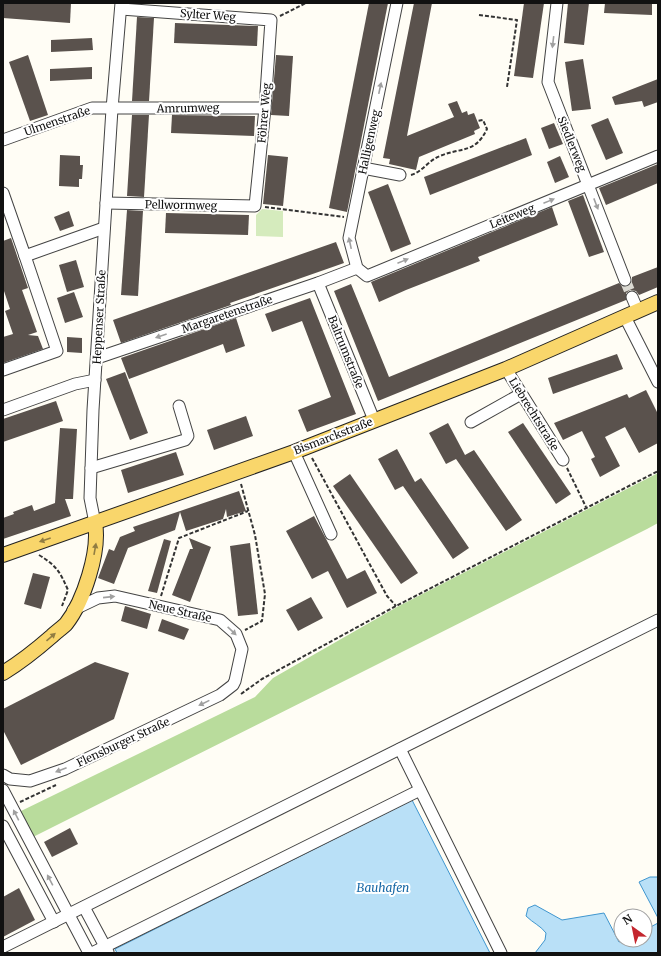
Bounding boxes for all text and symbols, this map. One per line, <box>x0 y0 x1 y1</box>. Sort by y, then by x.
street label: Sylter Weg <box>180 6 237 24</box>
one-way arrow <box>549 36 556 48</box>
street label: Föhrer Weg <box>254 82 274 144</box>
one-way arrow <box>377 82 383 94</box>
street label: Amrumweg <box>155 100 220 116</box>
street label: Ulmenstraße <box>22 103 92 139</box>
street label: Halligenweg <box>355 108 383 176</box>
street label: Siedlerweg <box>555 114 590 174</box>
street label: Pellwormweg <box>145 197 218 213</box>
one-way arrow <box>544 198 555 204</box>
one-way arrow <box>594 199 600 211</box>
street label: Leiteweg <box>487 200 537 231</box>
one-way arrow <box>347 236 353 249</box>
one-way arrow <box>397 258 408 264</box>
street label: Heppenser Straße <box>90 269 108 365</box>
street label: Margaretenstraße <box>180 292 275 336</box>
street label: Baltrumstraße <box>325 313 367 391</box>
one-way arrow <box>155 333 167 339</box>
street label: Liebrechtstraße <box>506 375 562 453</box>
street label: Bismarckstraße <box>291 414 375 458</box>
one-way arrow <box>39 538 51 544</box>
one-way arrow <box>93 543 99 555</box>
one-way arrow <box>103 594 115 601</box>
street label: Neue Straße <box>147 597 213 625</box>
one-way arrow <box>227 626 237 636</box>
one-way arrow <box>46 633 55 642</box>
one-way arrow <box>198 700 210 706</box>
street label: Flensburger Straße <box>74 714 172 770</box>
one-way arrow <box>54 768 66 774</box>
one-way arrow <box>13 810 19 821</box>
one-way arrow <box>47 874 54 886</box>
water label: Bauhafen <box>357 880 409 895</box>
north arrow <box>613 908 653 948</box>
text: N <box>620 911 635 928</box>

